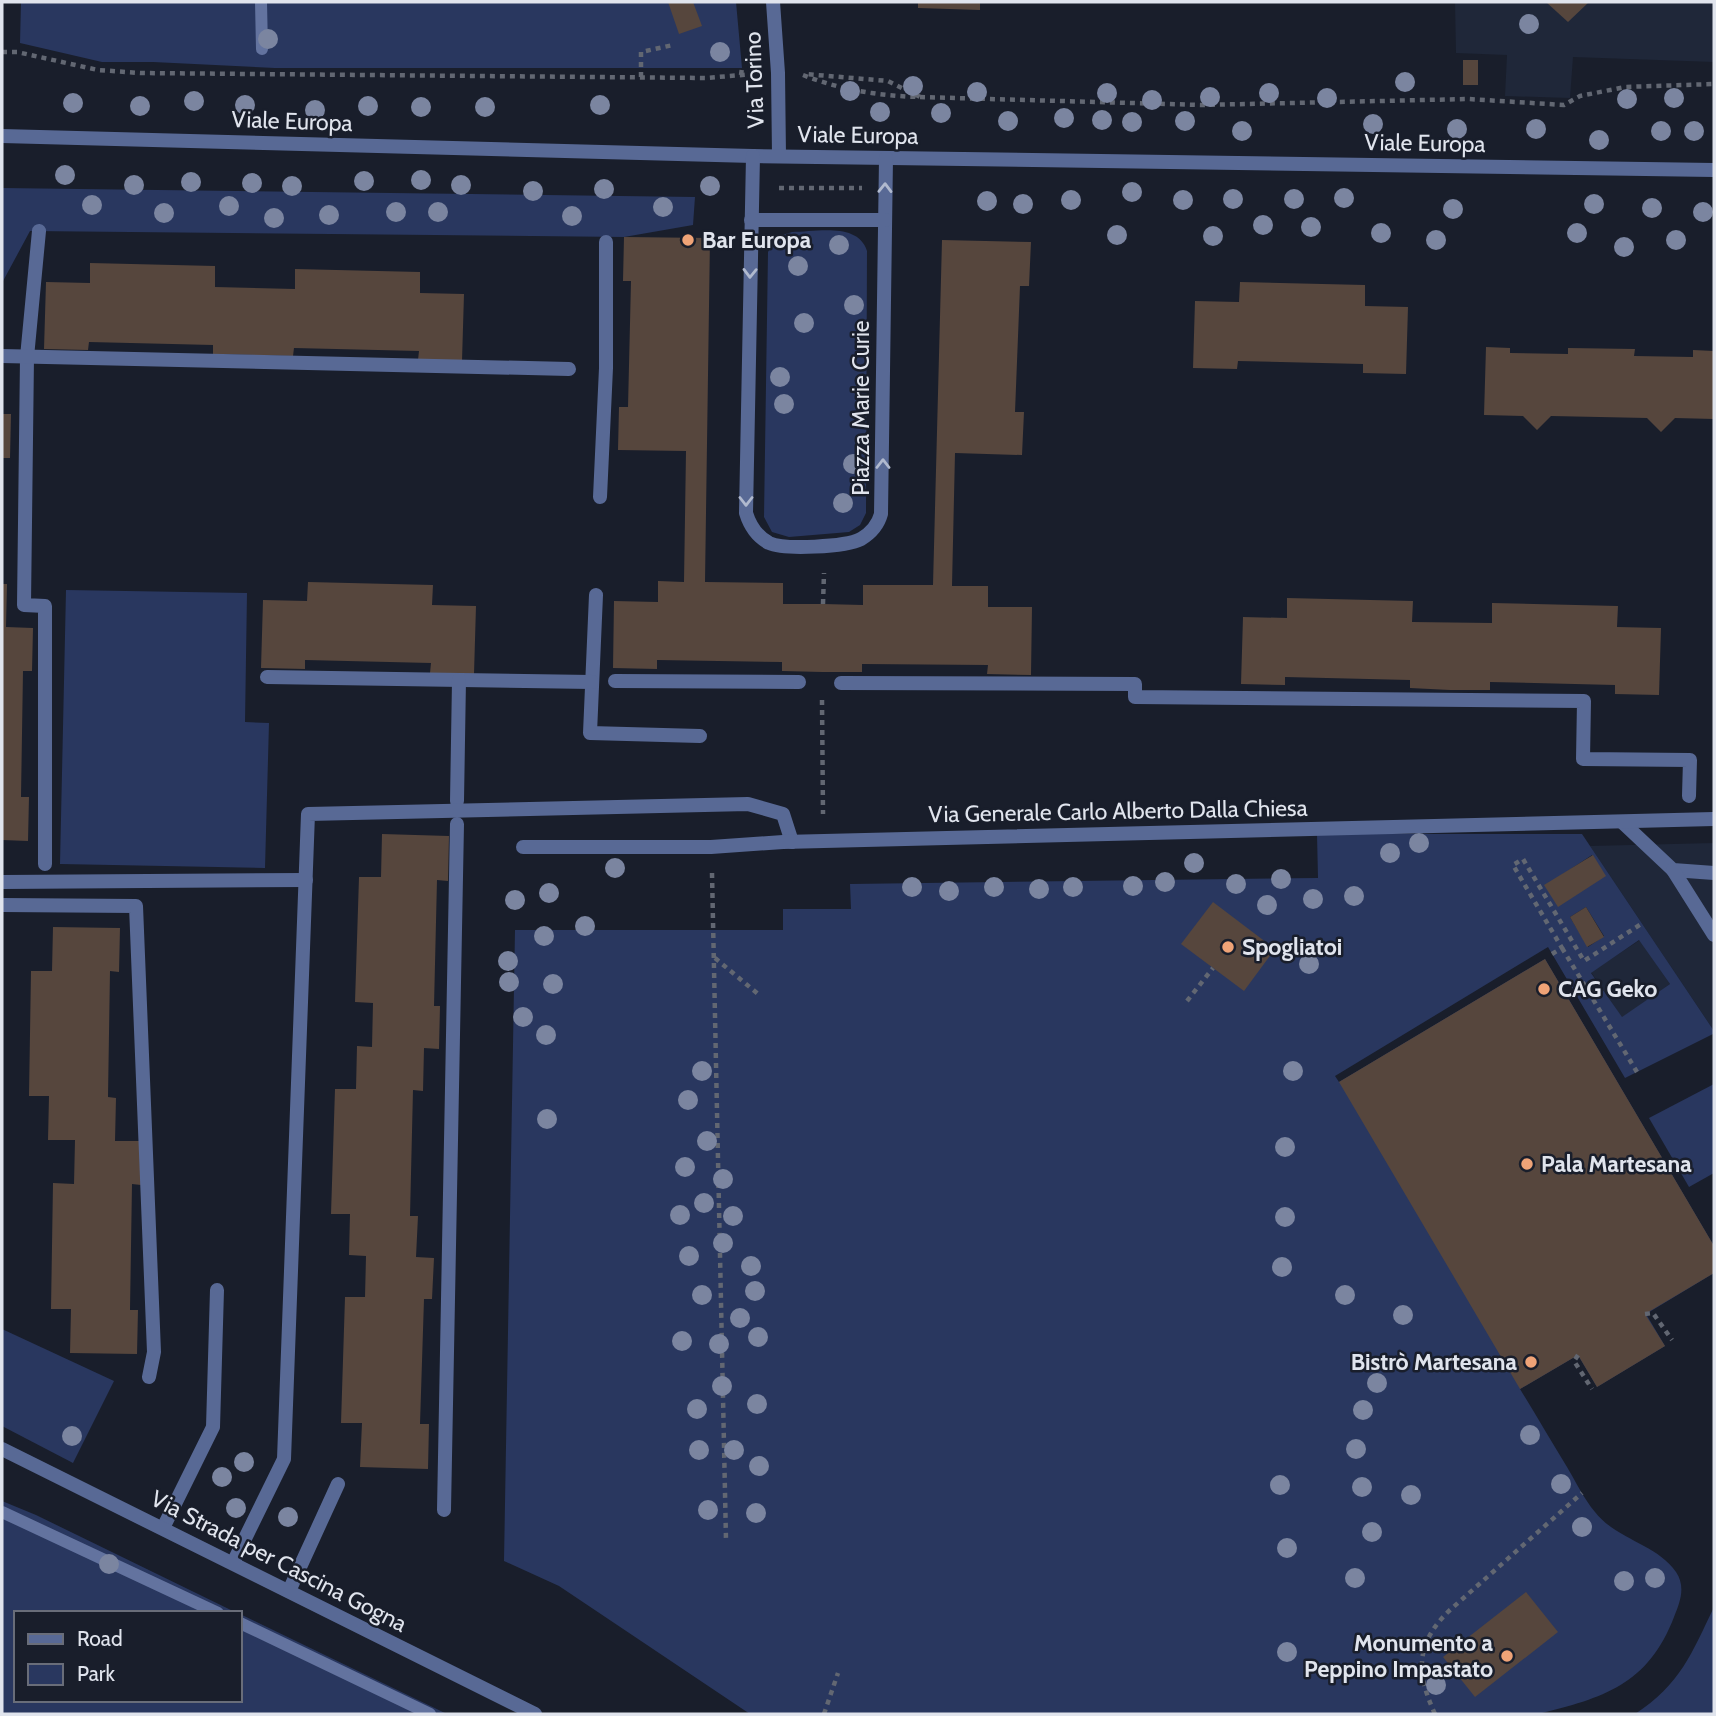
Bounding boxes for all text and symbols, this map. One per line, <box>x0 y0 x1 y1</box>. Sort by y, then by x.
street label: Via Torino <box>738 31 770 129</box>
street label: Viale Europa <box>231 105 353 137</box>
street label: Viale Europa <box>797 120 919 150</box>
street label: Viale Europa <box>1364 128 1486 158</box>
one-way arrow <box>877 182 893 193</box>
place label: Bar Europa <box>702 226 812 254</box>
marker: Bar Europa <box>680 232 696 248</box>
one-way arrow <box>743 268 758 279</box>
street label: Piazza Marie Curie <box>847 320 875 496</box>
one-way arrow <box>875 459 891 469</box>
one-way arrow <box>738 496 754 506</box>
street label: Via Generale Carlo Alberto Dalla Chiesa <box>928 794 1308 828</box>
place label: Spogliatoi <box>1242 933 1342 961</box>
marker: Spogliatoi <box>1220 939 1236 955</box>
place label: CAG Geko <box>1558 975 1657 1003</box>
marker: CAG Geko <box>1536 981 1552 997</box>
place label: Pala Martesana <box>1541 1150 1692 1178</box>
marker: Pala Martesana <box>1519 1156 1535 1172</box>
place label: Bistrò Martesana <box>1351 1348 1518 1376</box>
marker: Bistrò Martesana <box>1523 1354 1539 1370</box>
street label: Via Strada per Cascina Gogna <box>146 1484 412 1638</box>
legend <box>14 1611 242 1702</box>
text: Road <box>77 1626 123 1651</box>
place label: Monumento a Peppino Impastato <box>1304 1629 1494 1683</box>
marker: Monumento a Peppino Impastato <box>1499 1648 1515 1664</box>
text: Park <box>77 1661 115 1686</box>

